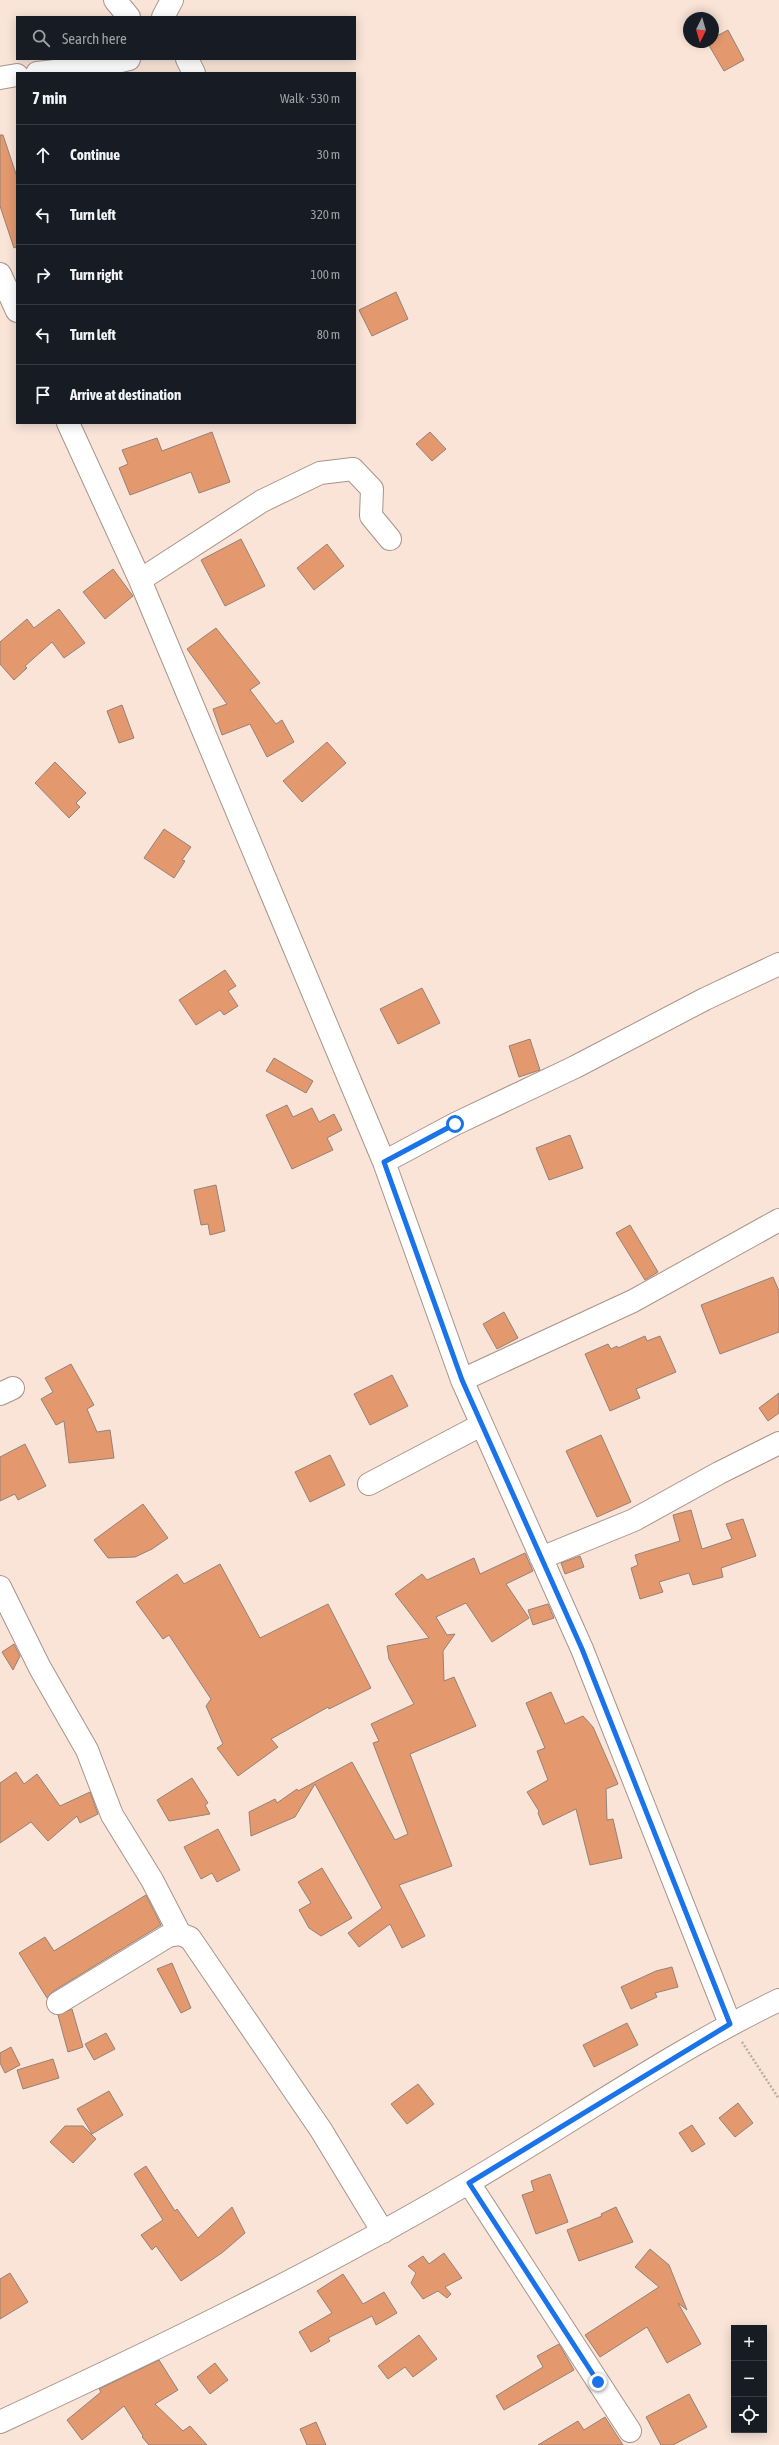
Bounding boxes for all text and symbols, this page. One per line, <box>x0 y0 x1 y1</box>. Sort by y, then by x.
north arrow <box>683 12 719 48</box>
search box <box>16 16 356 60</box>
icon: search <box>30 27 52 49</box>
text: Search here <box>62 30 127 47</box>
text: 7 min <box>32 88 67 108</box>
text: Walk · 530 m <box>280 91 340 106</box>
icon: ahead <box>32 144 54 166</box>
text: Continue <box>70 146 120 163</box>
text: 30 m <box>317 147 340 162</box>
icon: left <box>32 204 54 226</box>
text: Turn left <box>70 206 116 223</box>
text: 320 m <box>311 207 340 222</box>
icon: right <box>32 264 54 286</box>
text: Turn right <box>70 266 123 283</box>
text: 100 m <box>311 267 340 282</box>
icon: left <box>32 324 54 346</box>
text: Turn left <box>70 326 116 343</box>
text: 80 m <box>317 327 340 342</box>
icon: arrive <box>32 384 54 406</box>
text: Arrive at destination <box>70 386 181 403</box>
route start <box>446 1115 464 1133</box>
map controls <box>731 2325 767 2433</box>
button: + <box>731 2325 767 2361</box>
button: − <box>731 2361 767 2397</box>
route end <box>589 2373 607 2391</box>
button: locate <box>731 2397 767 2433</box>

